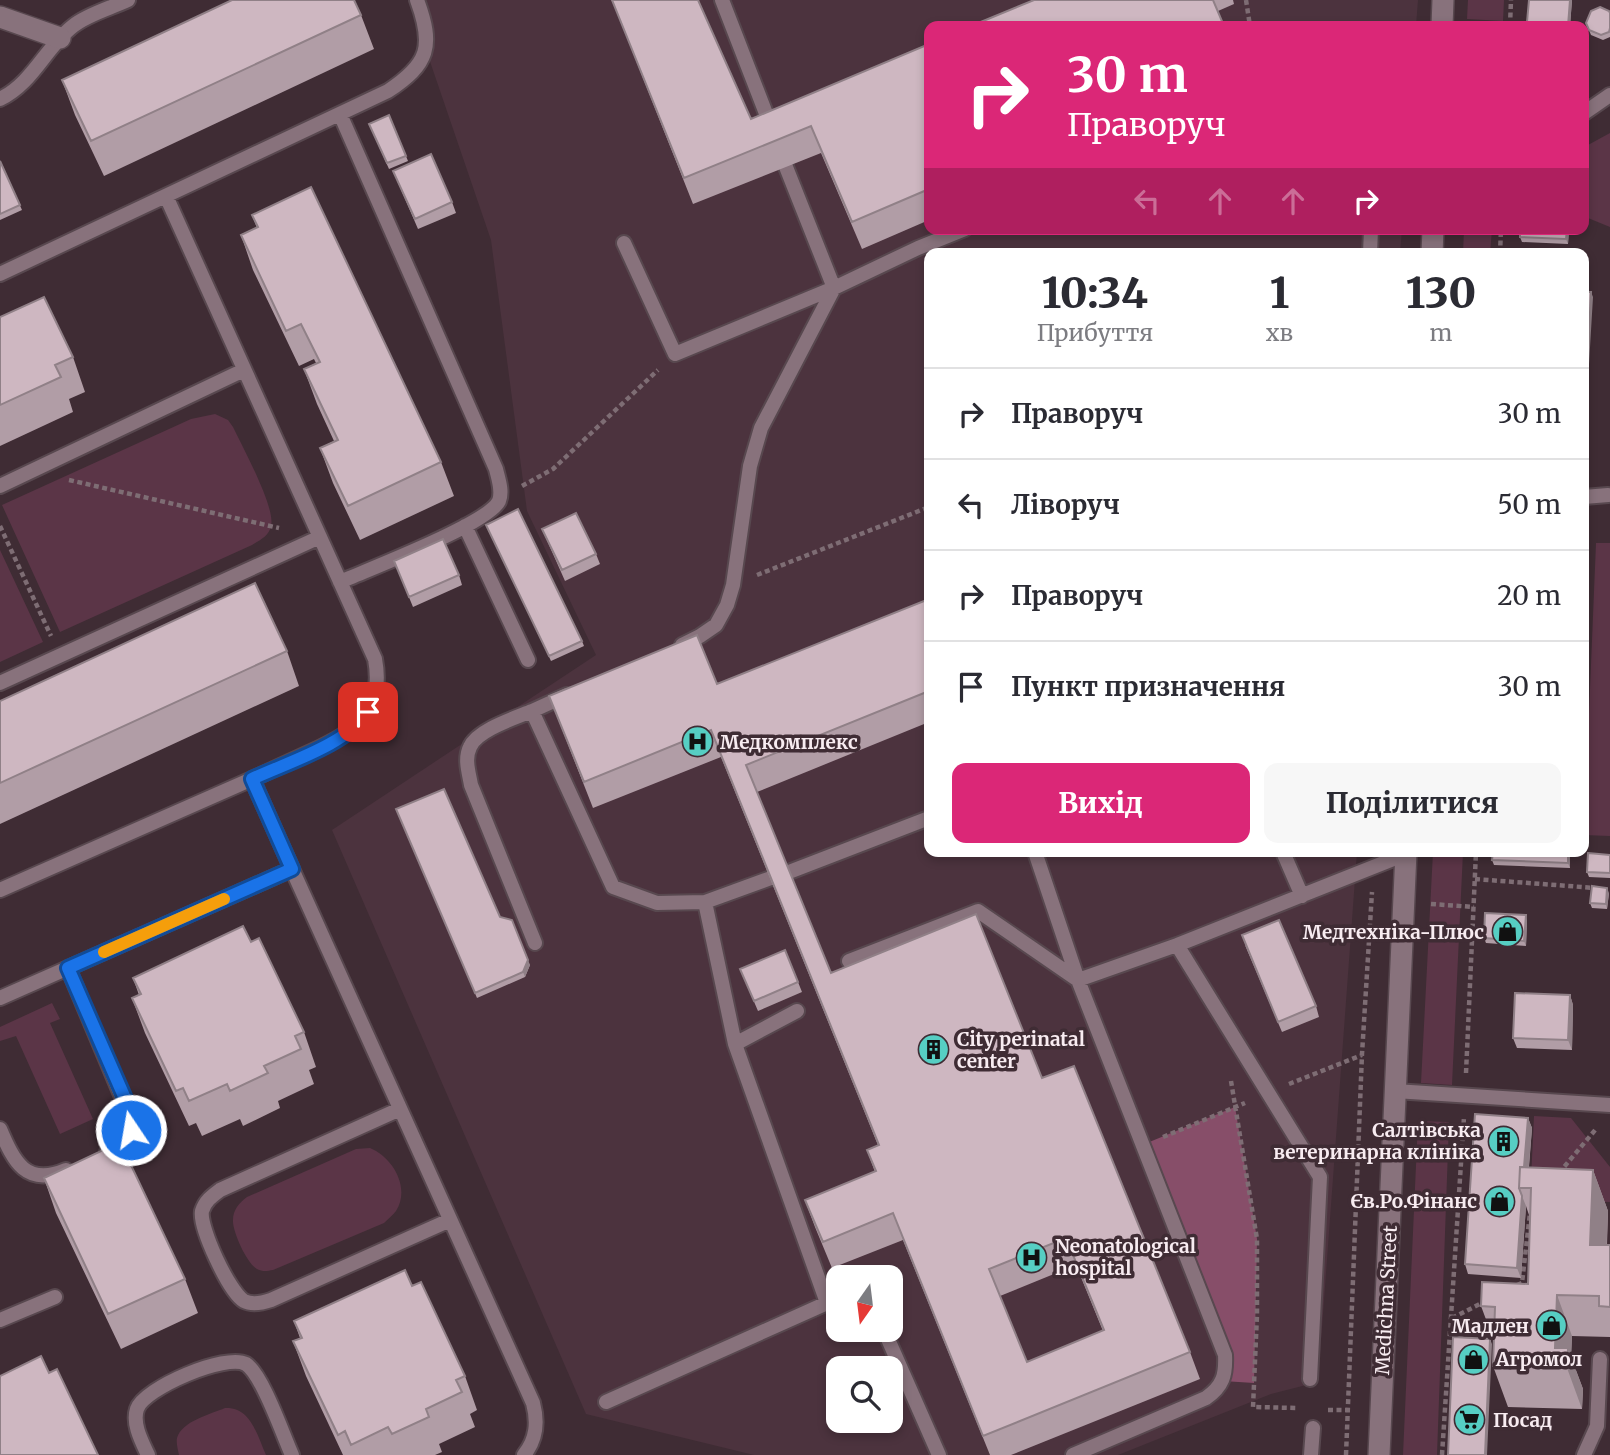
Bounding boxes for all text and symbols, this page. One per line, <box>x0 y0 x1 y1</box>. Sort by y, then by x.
text: 30 m <box>1067 44 1188 105</box>
icon: right <box>952 49 1043 140</box>
text: Праворуч <box>1067 105 1226 145</box>
icon: left <box>1128 182 1166 220</box>
icon: ahead <box>1201 182 1239 220</box>
icon: ahead <box>1274 182 1312 220</box>
icon: right <box>1347 182 1385 220</box>
text: 10:34 <box>1042 267 1148 319</box>
text: 1 <box>1270 267 1289 319</box>
text: 130 <box>1406 267 1476 319</box>
text: Прибуття <box>1037 318 1153 347</box>
text: хв <box>1266 318 1293 347</box>
text: m <box>1430 318 1452 347</box>
icon: right <box>952 395 990 433</box>
text: Праворуч <box>1011 397 1143 430</box>
text: 30 m <box>1498 397 1561 430</box>
icon: left <box>952 486 990 524</box>
text: Ліворуч <box>1011 488 1120 521</box>
text: 50 m <box>1497 488 1561 521</box>
icon: right <box>952 577 990 615</box>
text: Праворуч <box>1011 579 1143 612</box>
text: 20 m <box>1497 579 1561 612</box>
icon: arrive <box>952 668 990 706</box>
text: Пункт призначення <box>1011 670 1285 703</box>
text: 30 m <box>1498 670 1561 703</box>
pin <box>338 682 398 742</box>
icon: arrive <box>349 693 387 731</box>
hospital icon: Медкомплекс <box>680 725 714 759</box>
place label: Медкомплекс <box>720 730 858 754</box>
button: Вихід <box>952 763 1250 843</box>
button: Поділитися <box>1264 763 1561 843</box>
shop icon: Медтехніка-Плюс <box>1490 915 1524 949</box>
place label: Медтехніка-Плюс <box>1303 920 1484 944</box>
place label: City perinatal center <box>957 1027 1085 1073</box>
building icon: City perinatal center <box>917 1033 951 1067</box>
position arrow <box>94 1093 168 1167</box>
place label: Салтівська ветеринарна клініка <box>1273 1118 1481 1164</box>
building icon: Салтівська ветеринарна клініка <box>1487 1124 1521 1158</box>
shop icon: Єв.Ро.Фінанс <box>1483 1184 1517 1218</box>
place label: Єв.Ро.Фінанс <box>1351 1189 1477 1213</box>
street label: Medichna Street <box>1370 1224 1402 1376</box>
place label: Neonatological hospital <box>1055 1234 1196 1280</box>
hospital icon: Neonatological hospital <box>1015 1240 1049 1274</box>
north arrow <box>826 1265 903 1342</box>
map controls <box>826 1265 903 1433</box>
shop icon: Мадлен <box>1535 1309 1569 1343</box>
place label: Мадлен <box>1452 1314 1529 1338</box>
shop icon: Агромол <box>1456 1342 1490 1376</box>
place label: Агромол <box>1495 1347 1582 1371</box>
button: search <box>826 1356 903 1433</box>
supermarket icon: Посад <box>1453 1403 1487 1437</box>
place label: Посад <box>1493 1408 1552 1432</box>

